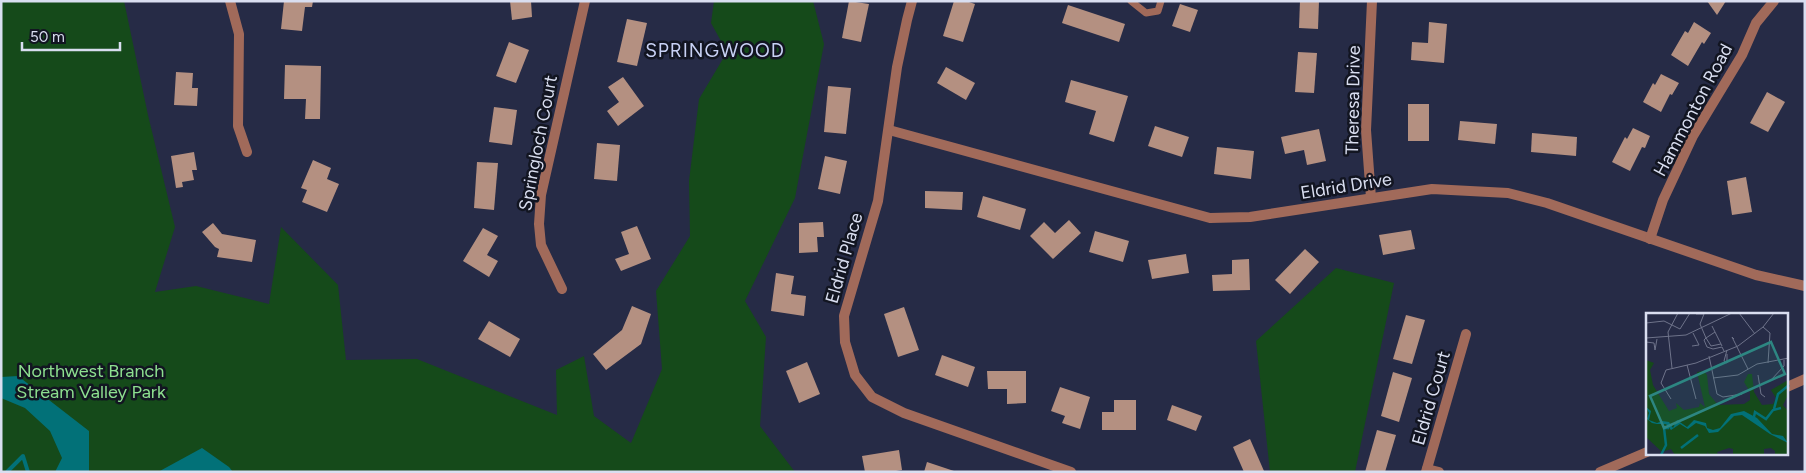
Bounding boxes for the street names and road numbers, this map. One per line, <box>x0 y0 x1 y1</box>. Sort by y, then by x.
street label: Hammonton Road <box>1649 40 1737 180</box>
street label: Theresa Drive <box>1341 45 1365 155</box>
street label: Springloch Court <box>514 73 562 213</box>
street label: Eldrid Drive <box>1299 168 1393 204</box>
street label: Eldrid Place <box>821 210 868 306</box>
street label: Eldrid Court <box>1407 348 1455 448</box>

